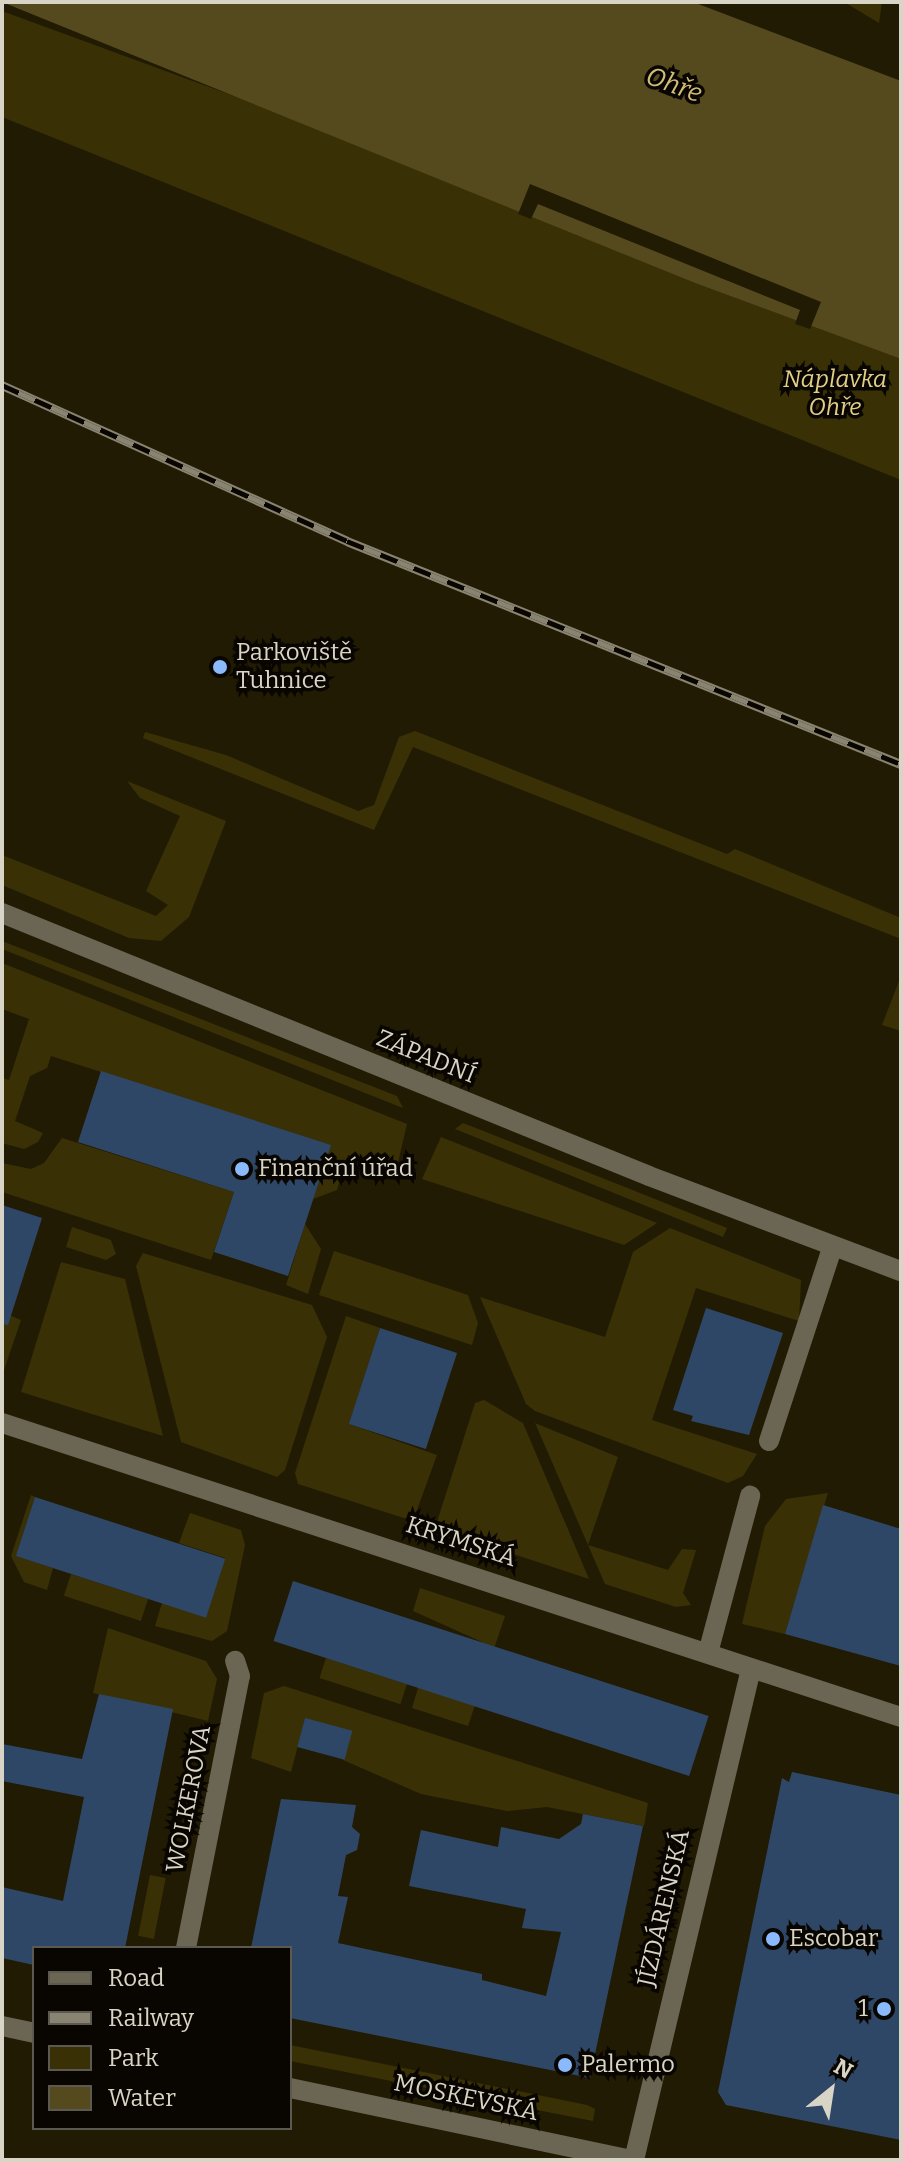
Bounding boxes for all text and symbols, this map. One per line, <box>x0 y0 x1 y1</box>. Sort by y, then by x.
water label: Ohře <box>642 61 706 109</box>
park label: Náplavka Ohře <box>783 366 887 422</box>
place label: Parkoviště Tuhnice <box>236 639 352 695</box>
marker: Parkoviště Tuhnice <box>211 658 229 676</box>
street label: ZÁPADNÍ <box>372 1024 480 1090</box>
place label: Finanční úřad <box>258 1155 413 1183</box>
marker: Finanční úřad <box>233 1160 251 1178</box>
street label: KRYMSKÁ <box>402 1511 520 1573</box>
street label: WOLKEROVA <box>161 1723 217 1875</box>
street label: JÍZDÁRENSKÁ <box>632 1827 696 1989</box>
place label: Escobar <box>789 1925 878 1953</box>
marker: Escobar <box>764 1930 782 1948</box>
legend <box>32 1946 292 2130</box>
text: Road <box>108 1964 164 1992</box>
place label: 1 <box>858 1995 868 2023</box>
marker: 1 <box>875 2000 893 2018</box>
text: Railway <box>108 2004 194 2032</box>
text: Park <box>108 2044 159 2072</box>
north arrow <box>791 2050 871 2130</box>
place label: Palermo <box>581 2051 675 2079</box>
text: N <box>829 2053 857 2085</box>
marker: Palermo <box>556 2056 574 2074</box>
street label: MOSKEVSKÁ <box>391 2069 541 2127</box>
text: Water <box>108 2084 176 2112</box>

